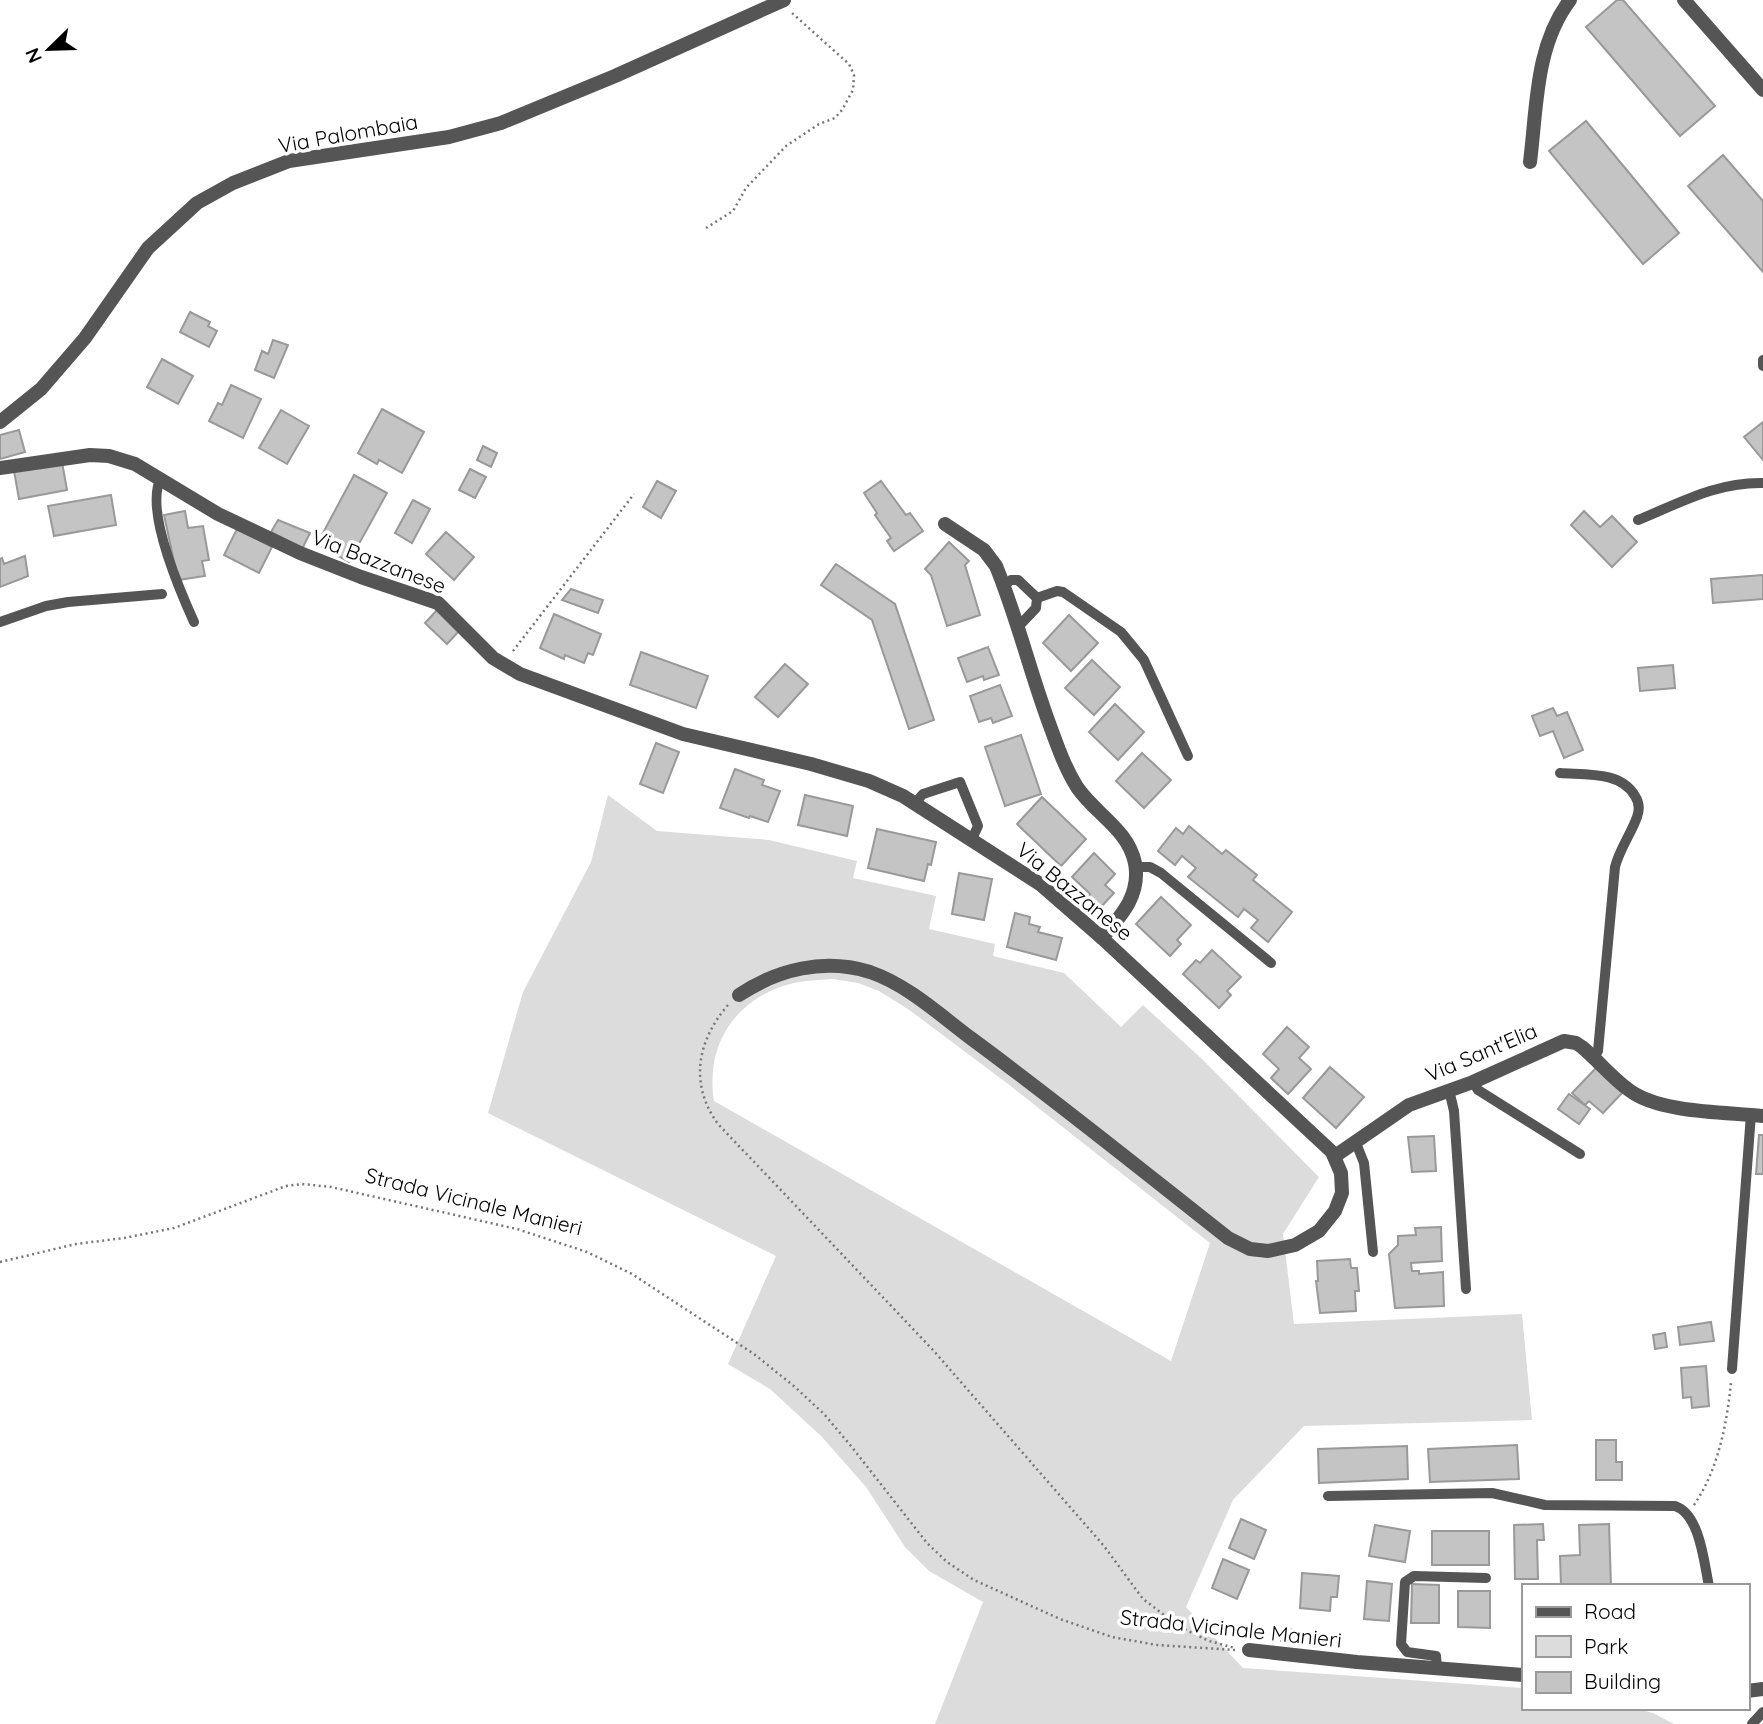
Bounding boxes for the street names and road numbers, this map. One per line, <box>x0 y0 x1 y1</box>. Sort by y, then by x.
street label: Via Palombaia <box>276 108 420 158</box>
street label: Via Bazzanese <box>308 523 450 599</box>
street label: Via Bazzanese <box>1012 836 1138 946</box>
street label: Via Sant'Elia <box>1421 1017 1541 1087</box>
street label: Strada Vicinale Manieri <box>363 1161 585 1241</box>
street label: Strada Vicinale Manieri <box>1119 1603 1343 1653</box>

